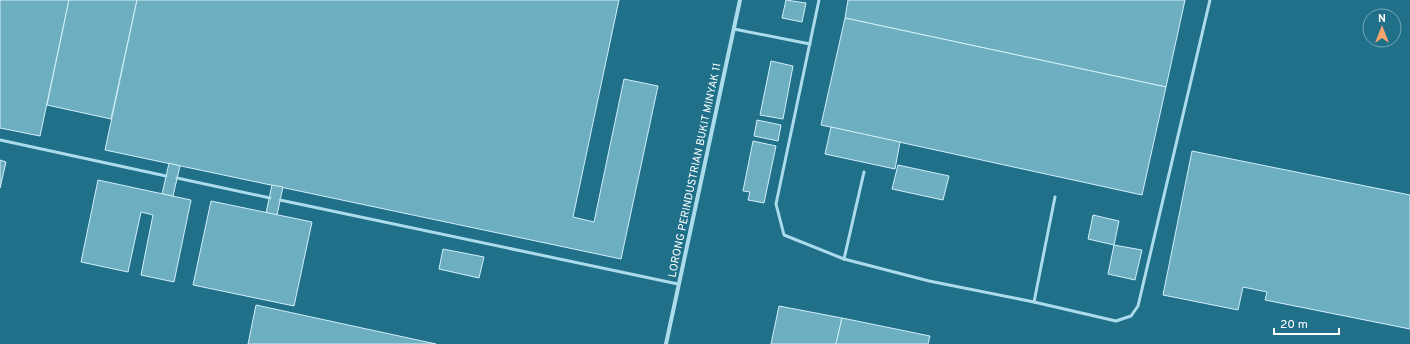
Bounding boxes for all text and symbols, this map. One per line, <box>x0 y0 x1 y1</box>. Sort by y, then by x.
north arrow <box>1362 8 1402 48</box>
text: N <box>1378 12 1386 26</box>
street label: LORONG PERINDUSTRIAN BUKIT MINYAK 11 <box>665 62 725 279</box>
scale bar <box>1274 310 1339 336</box>
text: 20 m <box>1280 317 1308 333</box>

